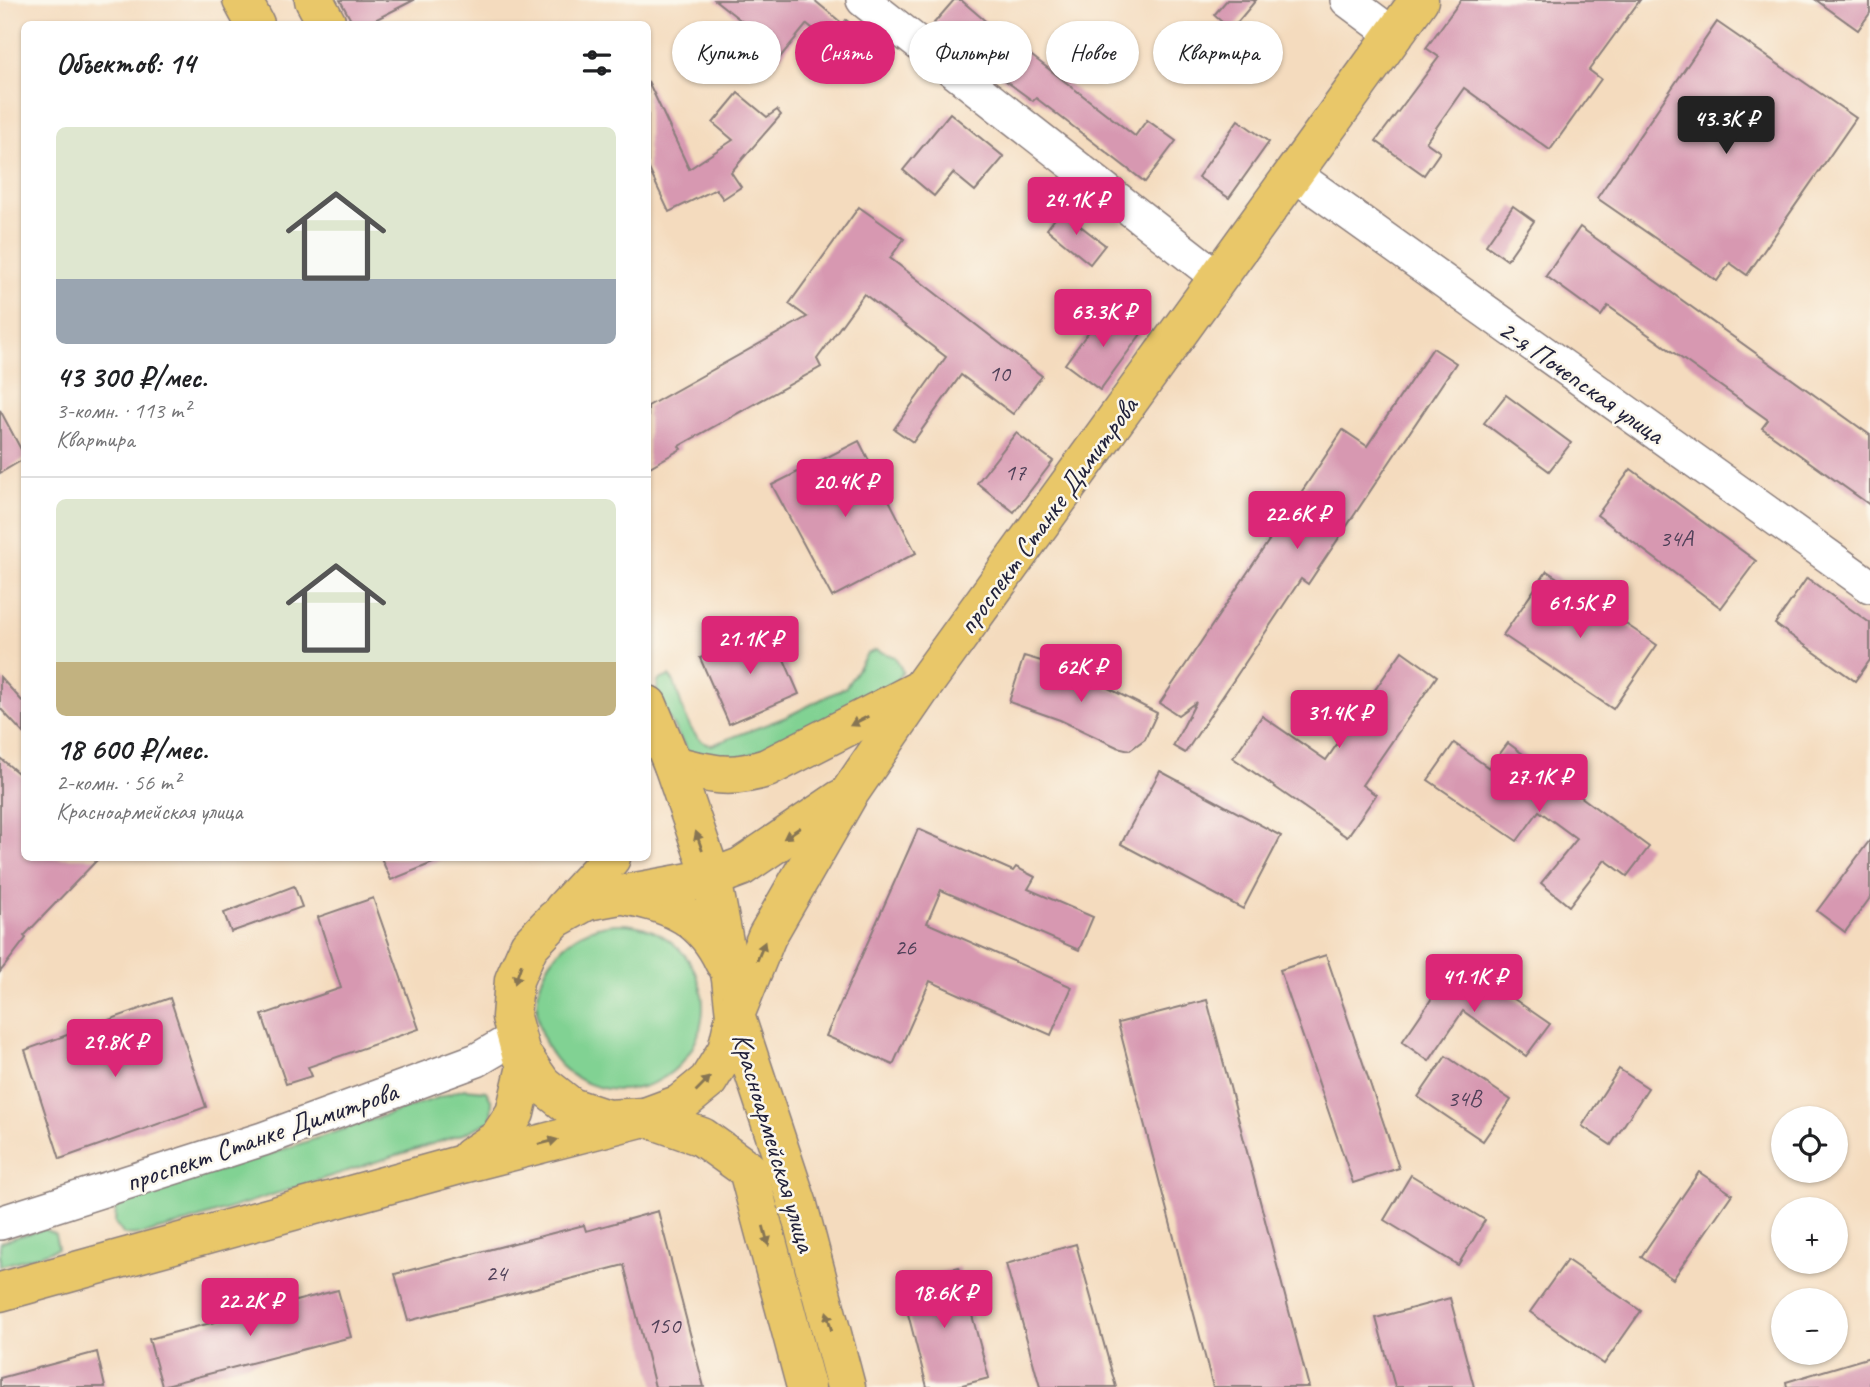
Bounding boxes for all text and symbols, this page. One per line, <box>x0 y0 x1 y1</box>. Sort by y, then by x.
chip: Купить <box>672 21 781 84</box>
chip: Снять <box>795 21 895 84</box>
chip: Фильтры <box>909 21 1032 84</box>
chip: Новое <box>1046 21 1139 84</box>
chip: Квартира <box>1153 21 1283 84</box>
text: Объектов: 14 <box>56 44 195 82</box>
icon: filters <box>578 44 616 82</box>
pin: 43.3K ₽ <box>1661 96 1791 156</box>
text: 43.3K ₽ <box>1694 104 1758 133</box>
icon: home <box>273 173 399 299</box>
pin: 24.1K ₽ <box>1011 177 1141 237</box>
text: 24.1K ₽ <box>1044 185 1108 214</box>
pin: 63.3K ₽ <box>1038 290 1168 349</box>
text: 63.3K ₽ <box>1070 297 1136 326</box>
street label: 2-я Почепская улица <box>1492 311 1673 453</box>
text: 43 300 ₽/мес. <box>56 358 207 396</box>
house number: 10 <box>988 358 1012 388</box>
street label: проспект Станке Димитрова <box>949 388 1146 641</box>
text: 3-комн. · 113 m² <box>56 396 190 425</box>
text: Квартира <box>56 425 134 454</box>
house number: 17 <box>1004 457 1027 487</box>
pin: 20.4K ₽ <box>780 460 910 519</box>
text: 20.4K ₽ <box>813 467 877 496</box>
pin: 22.6K ₽ <box>1232 491 1362 551</box>
text: 22.6K ₽ <box>1264 499 1330 528</box>
house number: 34А <box>1659 523 1694 553</box>
icon: home <box>273 545 399 671</box>
pin: 61.5K ₽ <box>1515 580 1645 640</box>
text: 61.5K ₽ <box>1548 588 1612 617</box>
pin: 21.1K ₽ <box>685 616 815 676</box>
text: 21.1K ₽ <box>718 624 782 653</box>
pin: 62K ₽ <box>1032 644 1130 704</box>
text: 62K ₽ <box>1056 652 1106 681</box>
pin: 31.4K ₽ <box>1274 690 1404 750</box>
text: 31.4K ₽ <box>1307 698 1371 727</box>
one-way arrow <box>849 715 869 727</box>
text: 18 600 ₽/мес. <box>56 730 208 768</box>
pin: 27.1K ₽ <box>1474 754 1604 814</box>
text: 27.1K ₽ <box>1507 762 1571 791</box>
text: 2-комн. · 56 m² <box>56 768 180 797</box>
text: Красноармейская улица <box>56 797 243 826</box>
one-way arrow <box>782 826 802 839</box>
one-way arrow <box>693 830 704 851</box>
house number: 26 <box>894 932 917 962</box>
one-way arrow <box>755 941 766 962</box>
pin: 41.1K ₽ <box>1409 954 1539 1014</box>
text: 41.1K ₽ <box>1442 962 1506 991</box>
one-way arrow <box>512 964 523 985</box>
pin: 29.8K ₽ <box>50 1020 180 1079</box>
text: 29.8K ₽ <box>83 1027 147 1056</box>
street label: Красноармейская улица <box>725 1028 825 1258</box>
street label: проспект Станке Димитрова <box>121 1073 403 1199</box>
one-way arrow <box>694 1075 711 1092</box>
house number: 34В <box>1447 1083 1483 1113</box>
map controls <box>1771 1106 1848 1365</box>
button: locate <box>1771 1106 1848 1183</box>
one-way arrow <box>538 1136 560 1147</box>
button: + <box>1771 1197 1848 1274</box>
one-way arrow <box>761 1225 772 1247</box>
house number: 24 <box>485 1258 509 1288</box>
pin: 18.6K ₽ <box>879 1270 1009 1330</box>
pin: 22.2K ₽ <box>185 1278 315 1338</box>
text: 18.6K ₽ <box>911 1278 977 1307</box>
text: 22.2K ₽ <box>218 1286 282 1315</box>
button: − <box>1771 1288 1848 1365</box>
house number: 150 <box>648 1310 682 1340</box>
one-way arrow <box>823 1310 834 1332</box>

